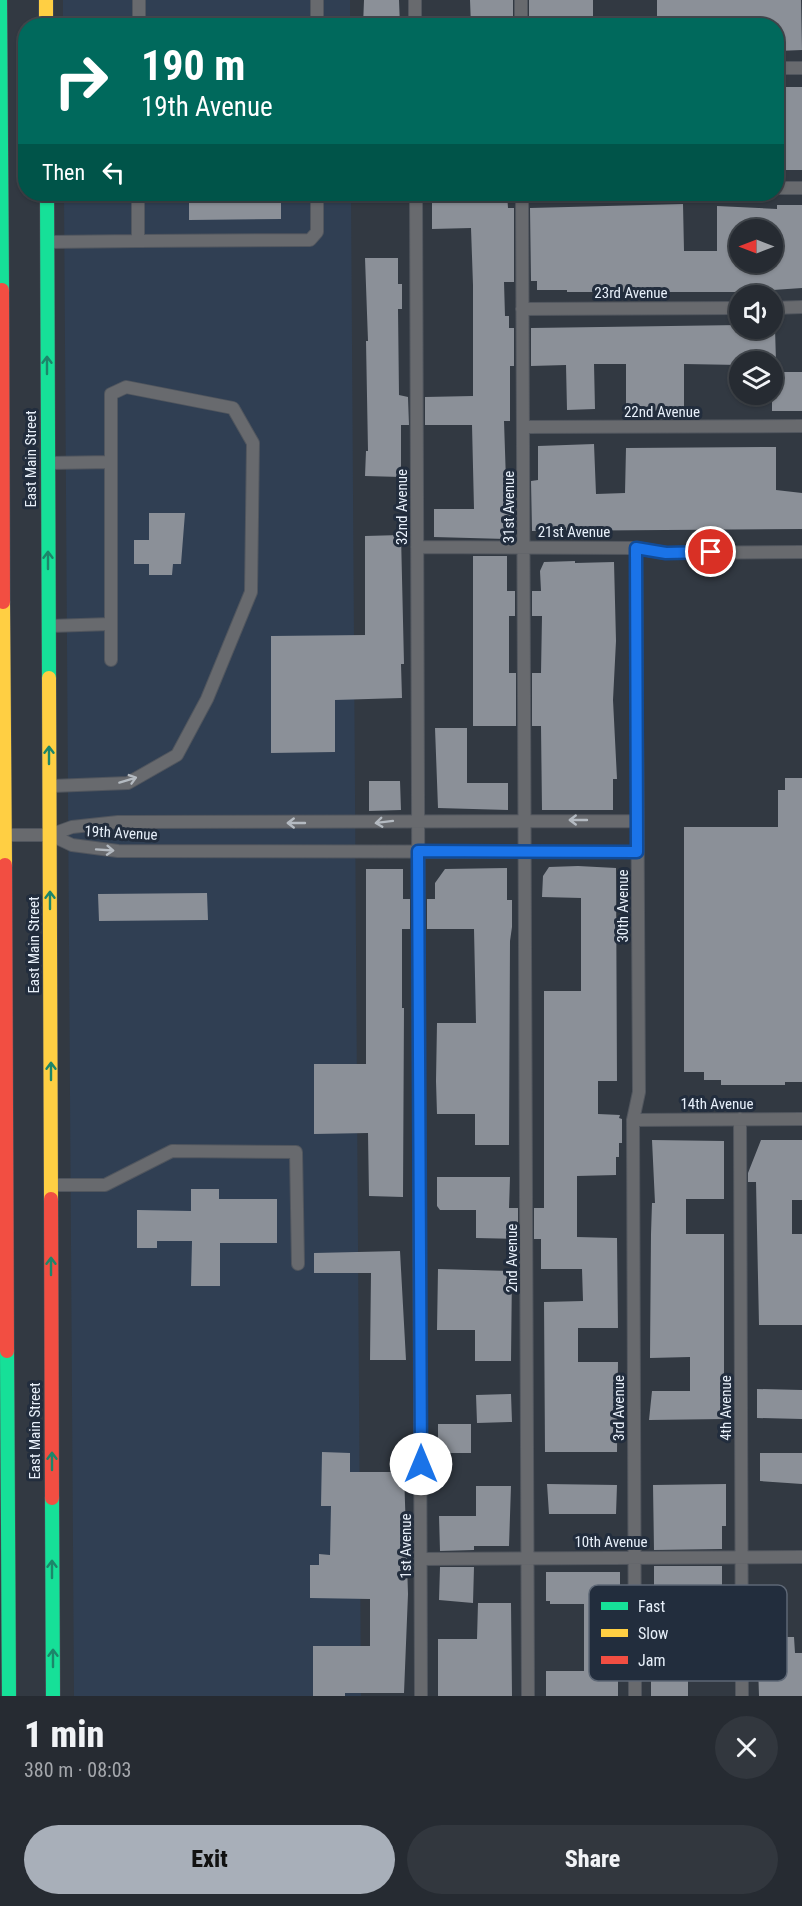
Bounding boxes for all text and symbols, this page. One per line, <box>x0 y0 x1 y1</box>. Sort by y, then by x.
text: 190 m <box>141 41 246 90</box>
icon: right <box>42 42 120 120</box>
text: 19th Avenue <box>141 91 273 123</box>
icon: left <box>97 156 130 189</box>
text: Then <box>42 160 85 185</box>
north arrow <box>729 219 783 273</box>
map controls <box>729 219 783 405</box>
street label: 23rd Avenue <box>594 284 668 302</box>
button: sound <box>729 285 783 339</box>
button: layers <box>729 351 783 405</box>
one-way arrow <box>41 356 53 376</box>
street label: 22nd Avenue <box>624 403 700 421</box>
street label: East Main Street <box>22 410 40 508</box>
street label: 32nd Avenue <box>393 469 411 545</box>
street label: 31st Avenue <box>500 471 518 543</box>
street label: 21st Avenue <box>538 523 610 541</box>
pin <box>685 526 736 577</box>
icon: arrive <box>694 535 727 568</box>
one-way arrow <box>42 551 54 571</box>
one-way arrow <box>43 746 55 766</box>
one-way arrow <box>119 774 138 785</box>
one-way arrow <box>569 814 589 826</box>
one-way arrow <box>374 816 394 827</box>
one-way arrow <box>287 817 307 829</box>
street label: 19th Avenue <box>84 822 158 844</box>
one-way arrow <box>95 844 115 855</box>
street label: 30th Avenue <box>614 869 632 943</box>
one-way arrow <box>44 890 56 910</box>
street label: East Main Street <box>25 896 43 994</box>
one-way arrow <box>45 1061 57 1081</box>
street label: 14th Avenue <box>680 1095 754 1113</box>
street label: 2nd Avenue <box>503 1224 521 1292</box>
one-way arrow <box>45 1256 57 1276</box>
street label: 3rd Avenue <box>610 1375 628 1441</box>
street label: 4th Avenue <box>717 1375 735 1441</box>
street label: East Main Street <box>26 1382 44 1480</box>
position arrow <box>389 1432 453 1496</box>
one-way arrow <box>46 1451 58 1471</box>
street label: 1st Avenue <box>397 1513 415 1579</box>
street label: 10th Avenue <box>574 1533 648 1551</box>
one-way arrow <box>46 1560 58 1580</box>
legend <box>589 1585 787 1681</box>
text: Fast <box>638 1597 665 1616</box>
text: Slow <box>638 1624 668 1643</box>
one-way arrow <box>47 1648 59 1668</box>
text: Jam <box>638 1651 665 1670</box>
text: 1 min <box>24 1714 104 1756</box>
button: close <box>715 1716 778 1779</box>
text: 380 m · 08:03 <box>24 1758 131 1782</box>
button: Exit <box>24 1825 395 1894</box>
button: Share <box>407 1825 778 1894</box>

